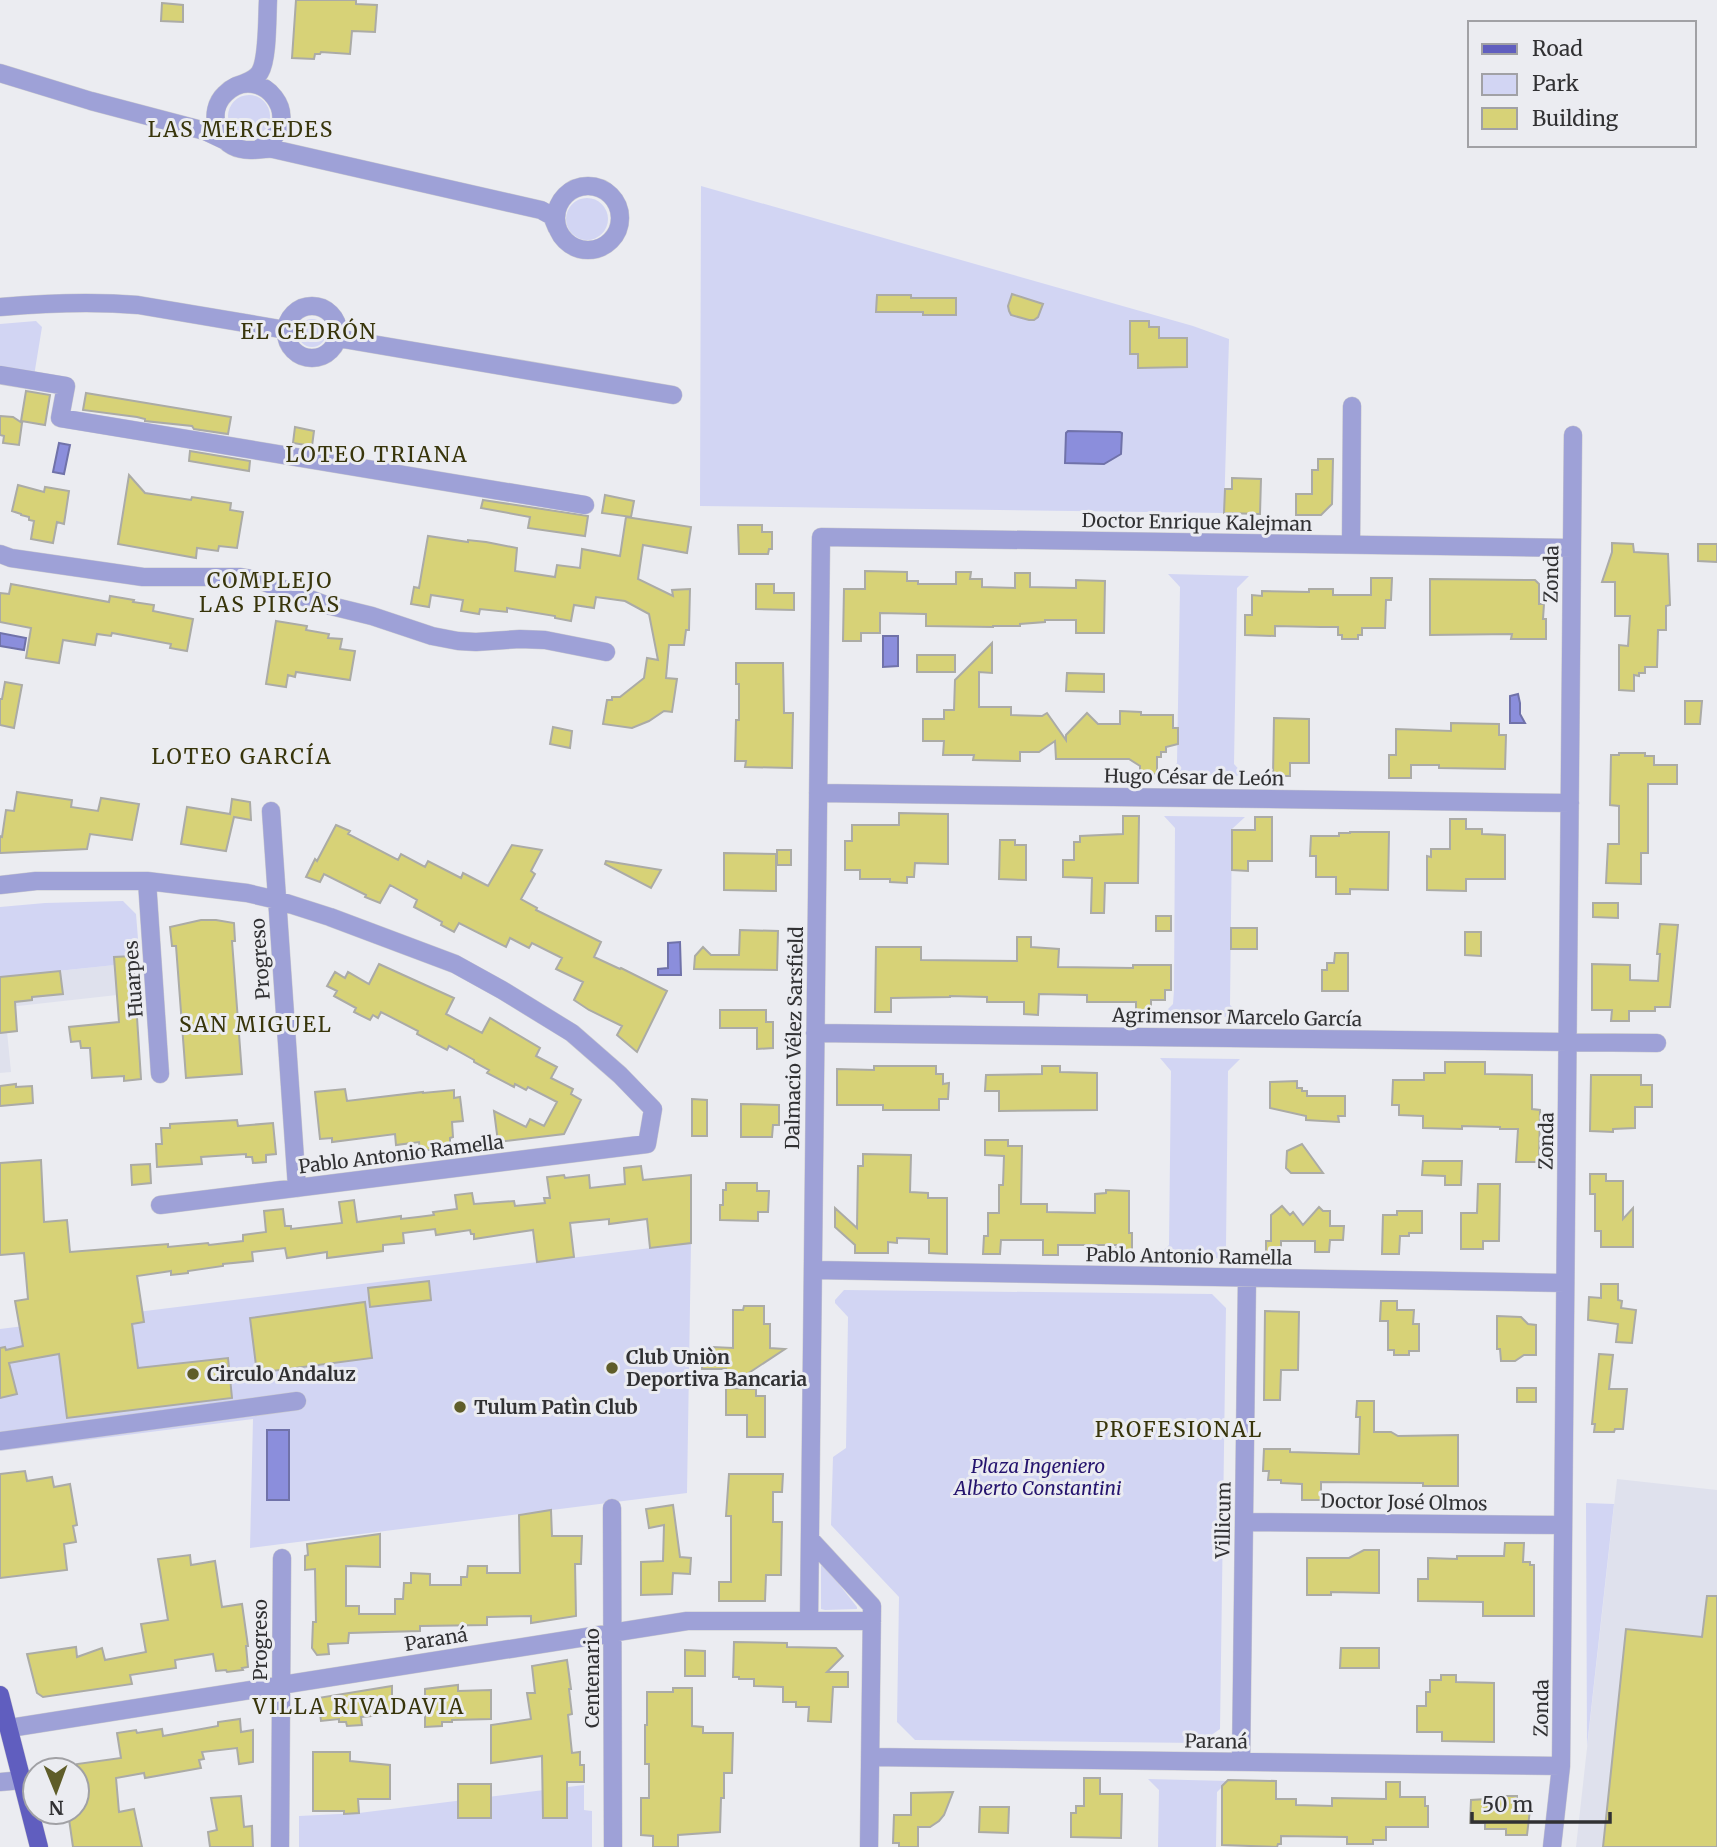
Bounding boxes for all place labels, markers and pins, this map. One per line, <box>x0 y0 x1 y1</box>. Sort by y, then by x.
place label: Club Uniòn Deportiva Bancaria <box>626 1345 807 1391</box>
marker: Club Uniòn Deportiva Bancaria <box>604 1360 620 1376</box>
place label: Circulo Andaluz <box>207 1362 356 1386</box>
marker: Circulo Andaluz <box>185 1366 201 1382</box>
place label: Tulum Patìn Club <box>474 1395 638 1419</box>
marker: Tulum Patìn Club <box>452 1399 468 1415</box>

